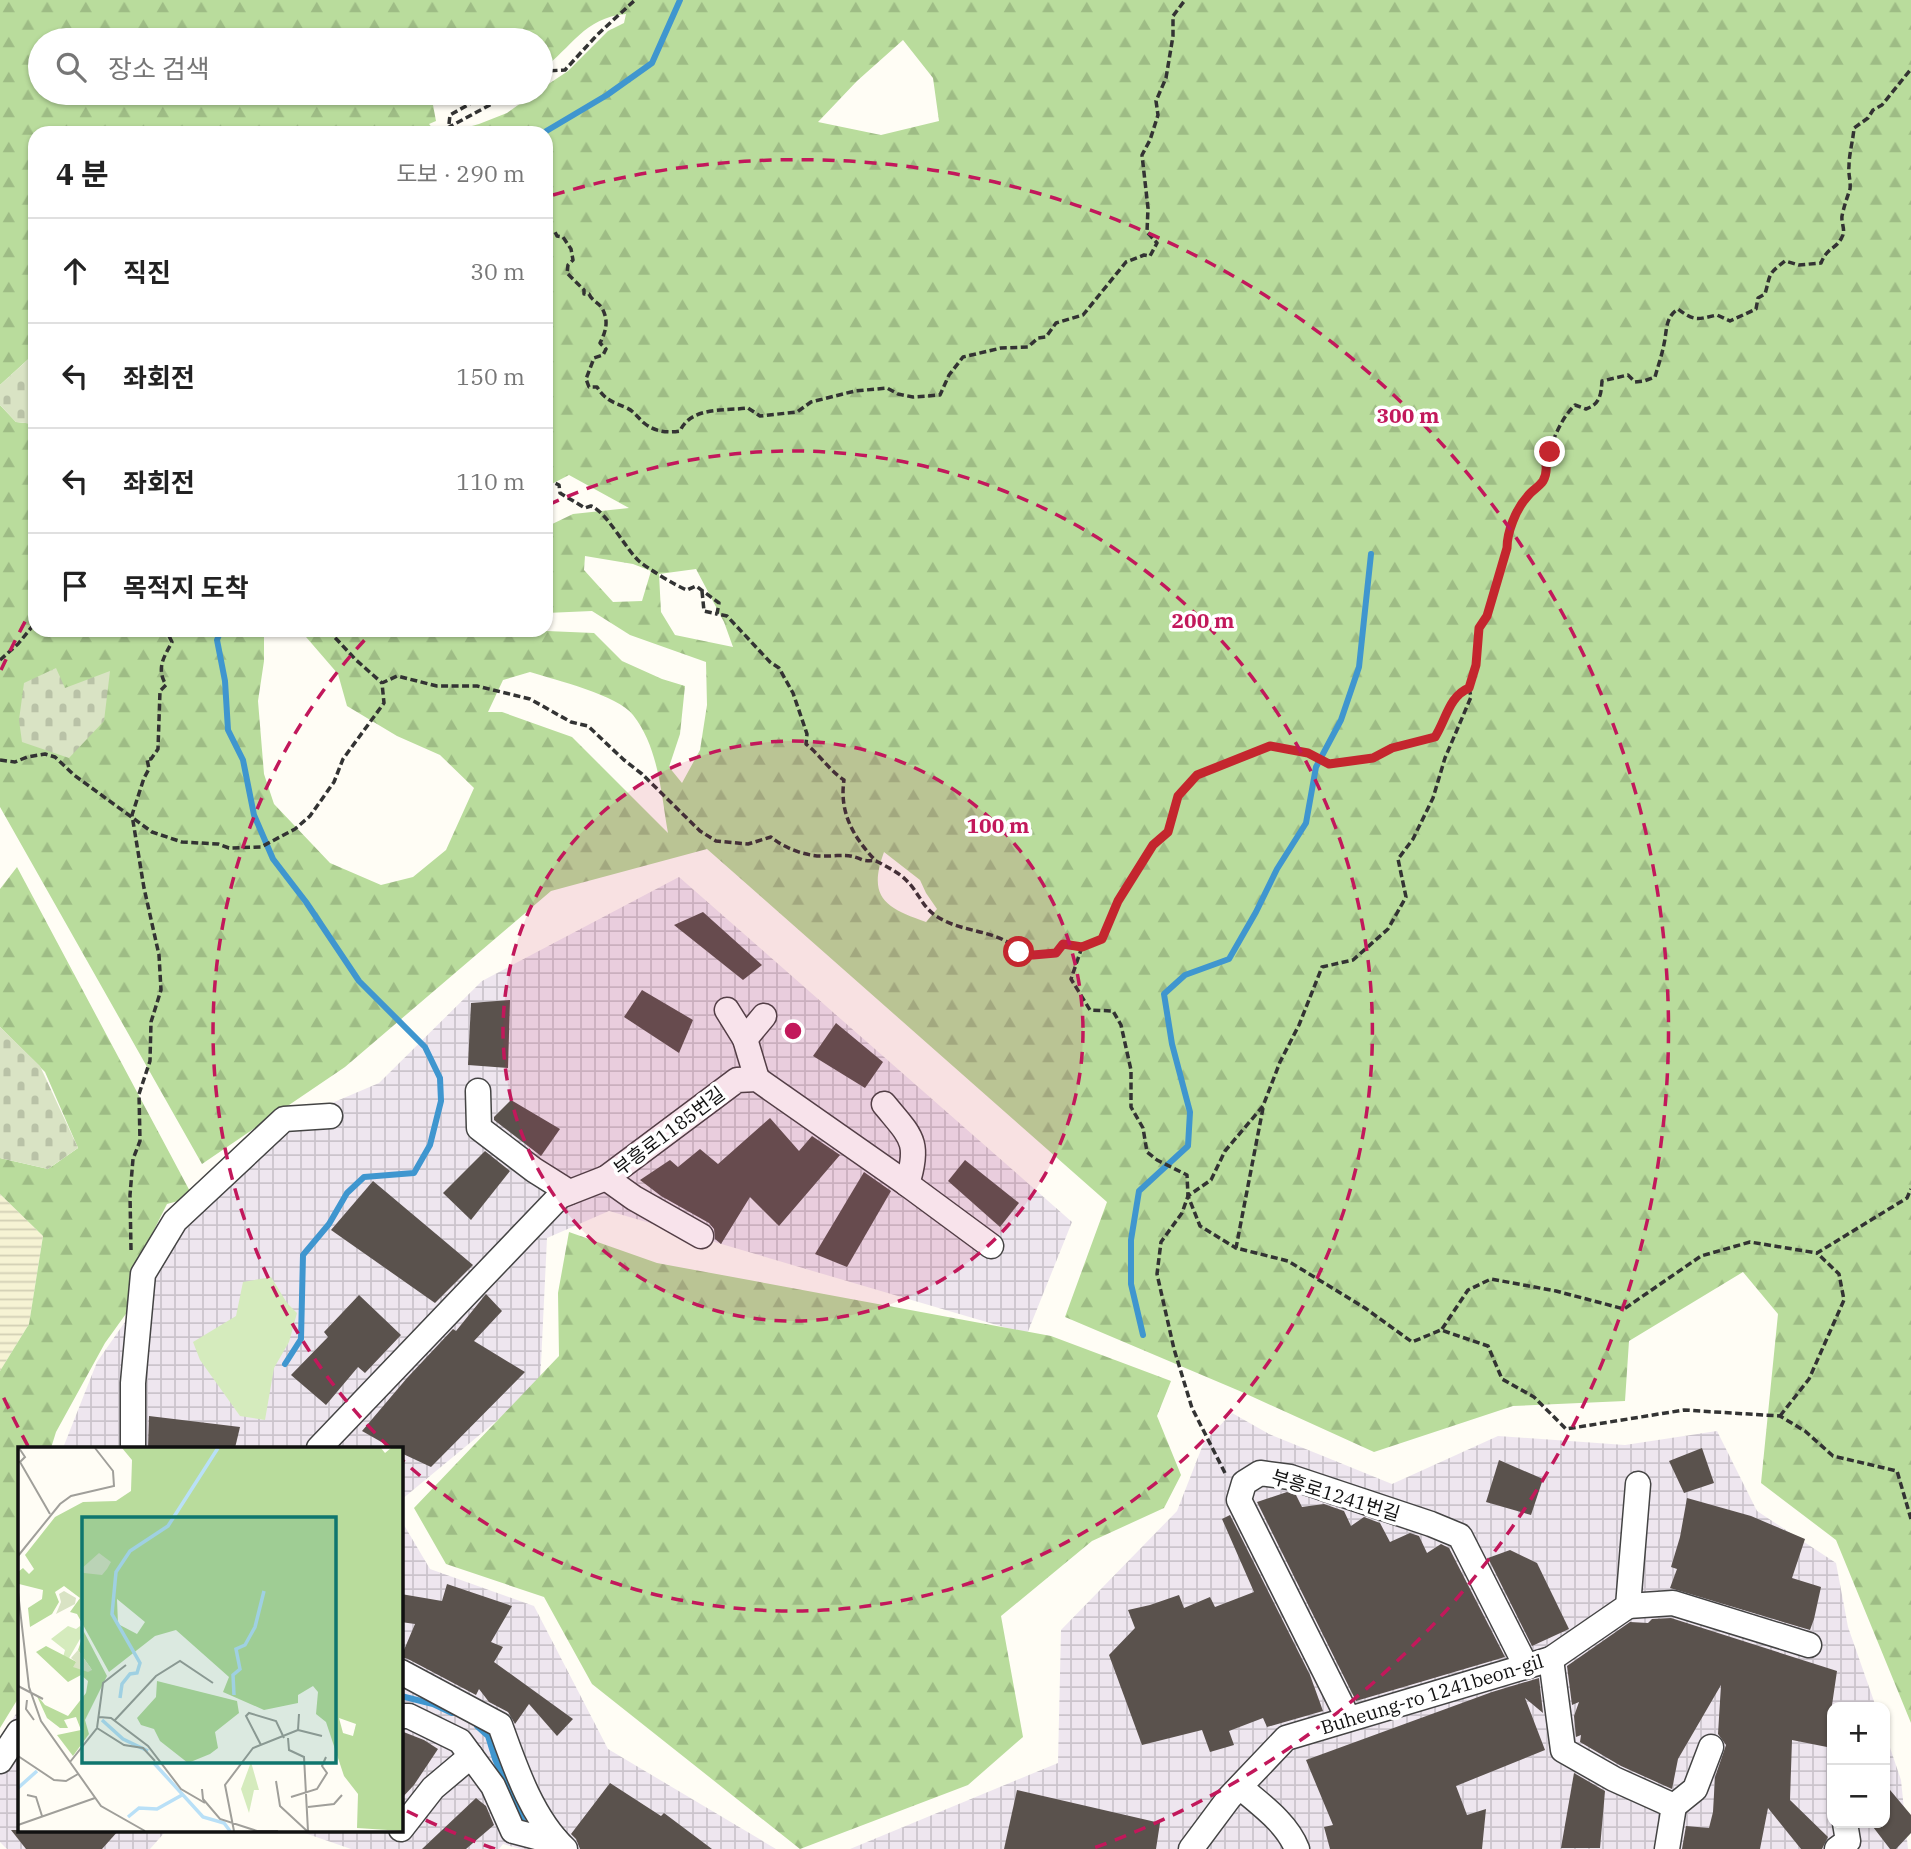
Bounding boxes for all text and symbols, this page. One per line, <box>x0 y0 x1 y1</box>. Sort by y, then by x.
search box <box>28 28 553 105</box>
icon: search <box>52 48 90 86</box>
text: 장소 검색 <box>108 51 210 85</box>
text: 4 분 <box>56 154 109 193</box>
text: 도보 · 290 m <box>396 158 525 188</box>
icon: ahead <box>56 252 94 290</box>
text: 직진 <box>123 255 171 289</box>
text: 30 m <box>470 256 525 286</box>
icon: left <box>56 357 94 395</box>
text: 좌회전 <box>123 360 195 394</box>
text: 150 m <box>456 361 525 391</box>
text: 300 m <box>1376 401 1440 429</box>
route end <box>1534 436 1565 467</box>
icon: left <box>56 462 94 500</box>
text: 좌회전 <box>123 465 195 499</box>
text: 110 m <box>456 466 525 496</box>
icon: arrive <box>56 567 94 605</box>
text: 목적지 도착 <box>123 570 249 604</box>
text: 200 m <box>1171 606 1235 634</box>
text: 100 m <box>966 811 1030 839</box>
route start <box>1003 936 1034 967</box>
centre of rings <box>781 1019 805 1043</box>
street label: 부흥로1185번길 <box>609 1081 729 1181</box>
inset map <box>18 1447 402 1832</box>
street label: 부흥로1241번길 <box>1269 1464 1403 1526</box>
street label: Buheung-ro 1241beon-gil <box>1318 1649 1546 1739</box>
map controls <box>1827 1702 1890 1828</box>
button: + <box>1827 1702 1890 1765</box>
button: − <box>1827 1765 1890 1828</box>

